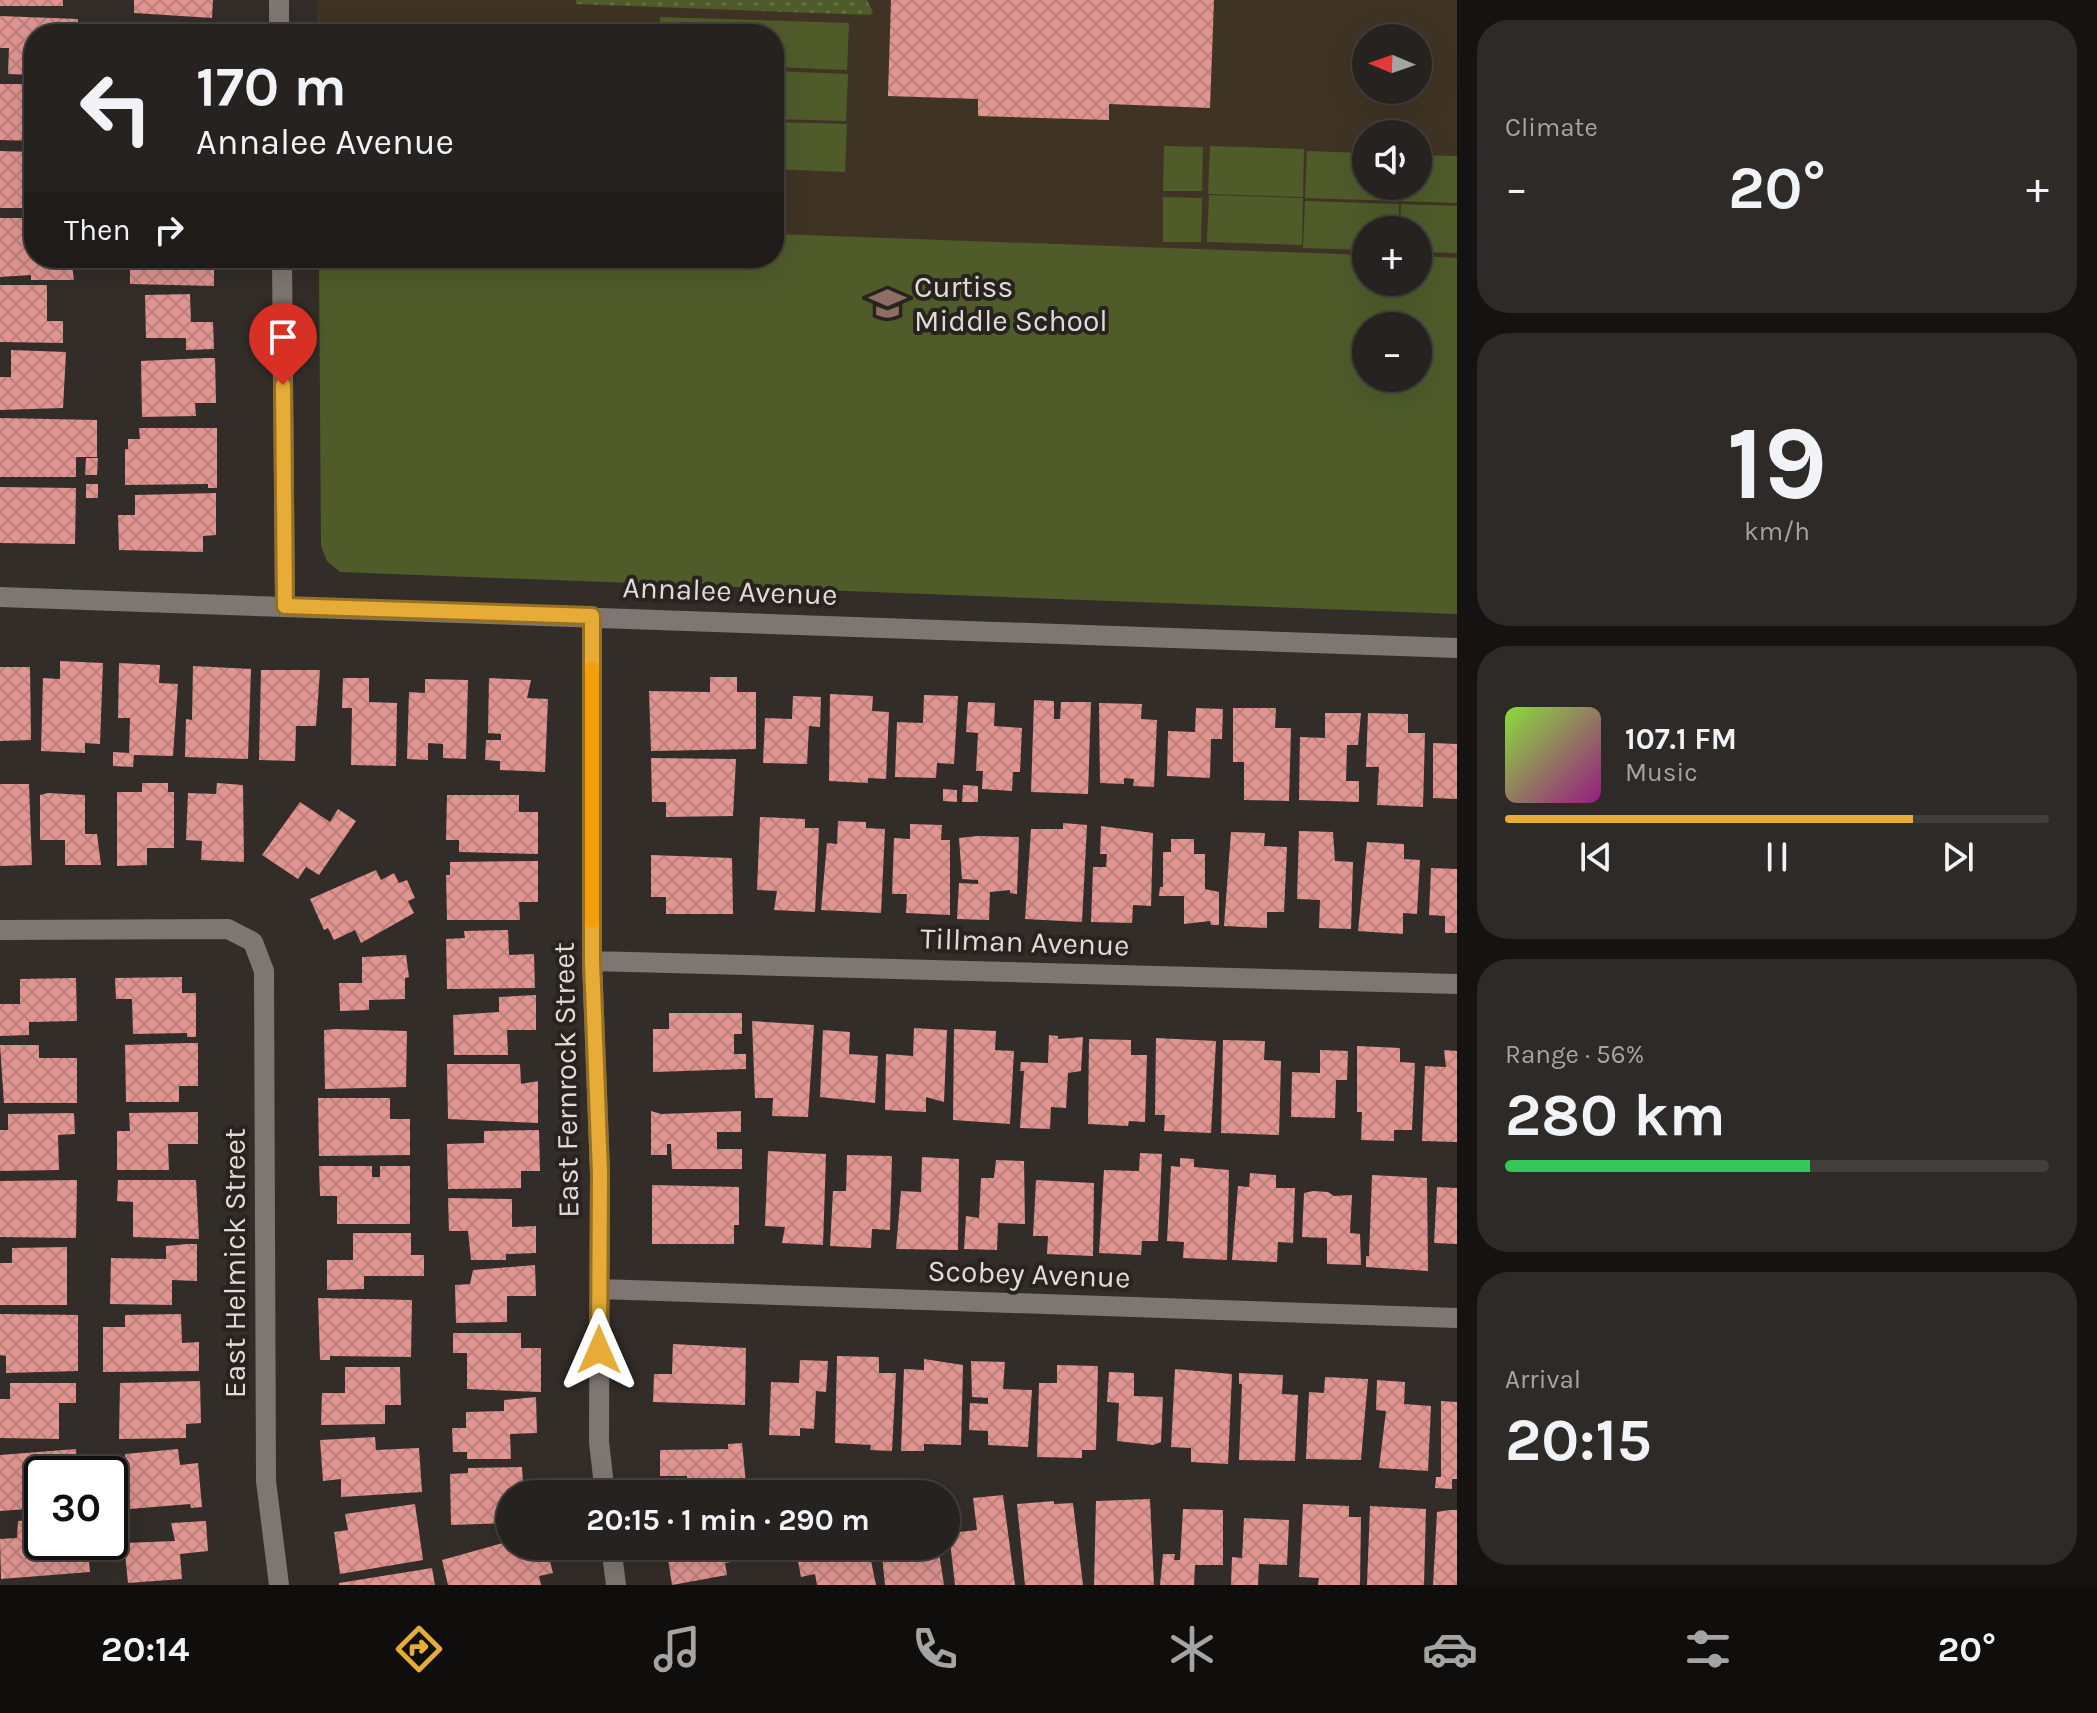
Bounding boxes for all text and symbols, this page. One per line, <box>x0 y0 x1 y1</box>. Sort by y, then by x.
north arrow <box>1352 24 1432 104</box>
map controls <box>1352 24 1432 392</box>
text: 170 m <box>196 54 347 119</box>
icon: left <box>64 56 168 160</box>
text: Climate <box>1505 112 1598 143</box>
button: sound <box>1352 120 1432 200</box>
text: Annalee Avenue <box>196 121 454 163</box>
text: 20° <box>1728 153 1826 223</box>
text: − <box>1505 163 1528 214</box>
text: + <box>2026 163 2049 214</box>
icon: right <box>147 208 191 252</box>
text: Then <box>64 212 131 248</box>
button: + <box>1352 216 1432 296</box>
place label: Curtiss Middle School <box>914 269 1108 339</box>
school or university icon: Curtiss Middle School <box>869 285 907 323</box>
pin <box>249 303 317 385</box>
button: − <box>1352 312 1432 392</box>
icon: arrive <box>261 315 305 359</box>
text: 19 <box>1727 403 1827 524</box>
text: km/h <box>1744 516 1810 547</box>
street label: Annalee Avenue <box>622 569 838 613</box>
text: 107.1 FM <box>1625 721 1737 757</box>
text: Music <box>1625 757 1698 788</box>
icon: previous <box>1574 835 1618 879</box>
icon: pause <box>1755 835 1799 879</box>
icon: next <box>1936 835 1980 879</box>
street label: Tillman Avenue <box>920 920 1130 964</box>
street label: East Fernrock Street <box>546 942 586 1218</box>
text: Range · 56% <box>1505 1039 1644 1070</box>
text: 280 km <box>1505 1080 1726 1150</box>
street label: East Helmick Street <box>217 1128 253 1398</box>
street label: Scobey Avenue <box>927 1252 1131 1296</box>
position arrow <box>557 1308 641 1392</box>
text: Arrival <box>1505 1364 1581 1395</box>
text: 20:15 <box>1505 1405 1652 1475</box>
speed limit sign: 30 <box>24 1456 128 1560</box>
text: 20:15 · 1 min · 290 m <box>586 1502 870 1538</box>
icon: directions <box>391 1621 447 1677</box>
icon: music <box>649 1621 705 1677</box>
icon: phone <box>907 1621 963 1677</box>
icon: climate <box>1164 1621 1220 1677</box>
icon: car <box>1422 1621 1478 1677</box>
icon: filters <box>1680 1621 1736 1677</box>
text: 20:14 <box>101 1628 189 1670</box>
text: 20° <box>1938 1628 1996 1670</box>

